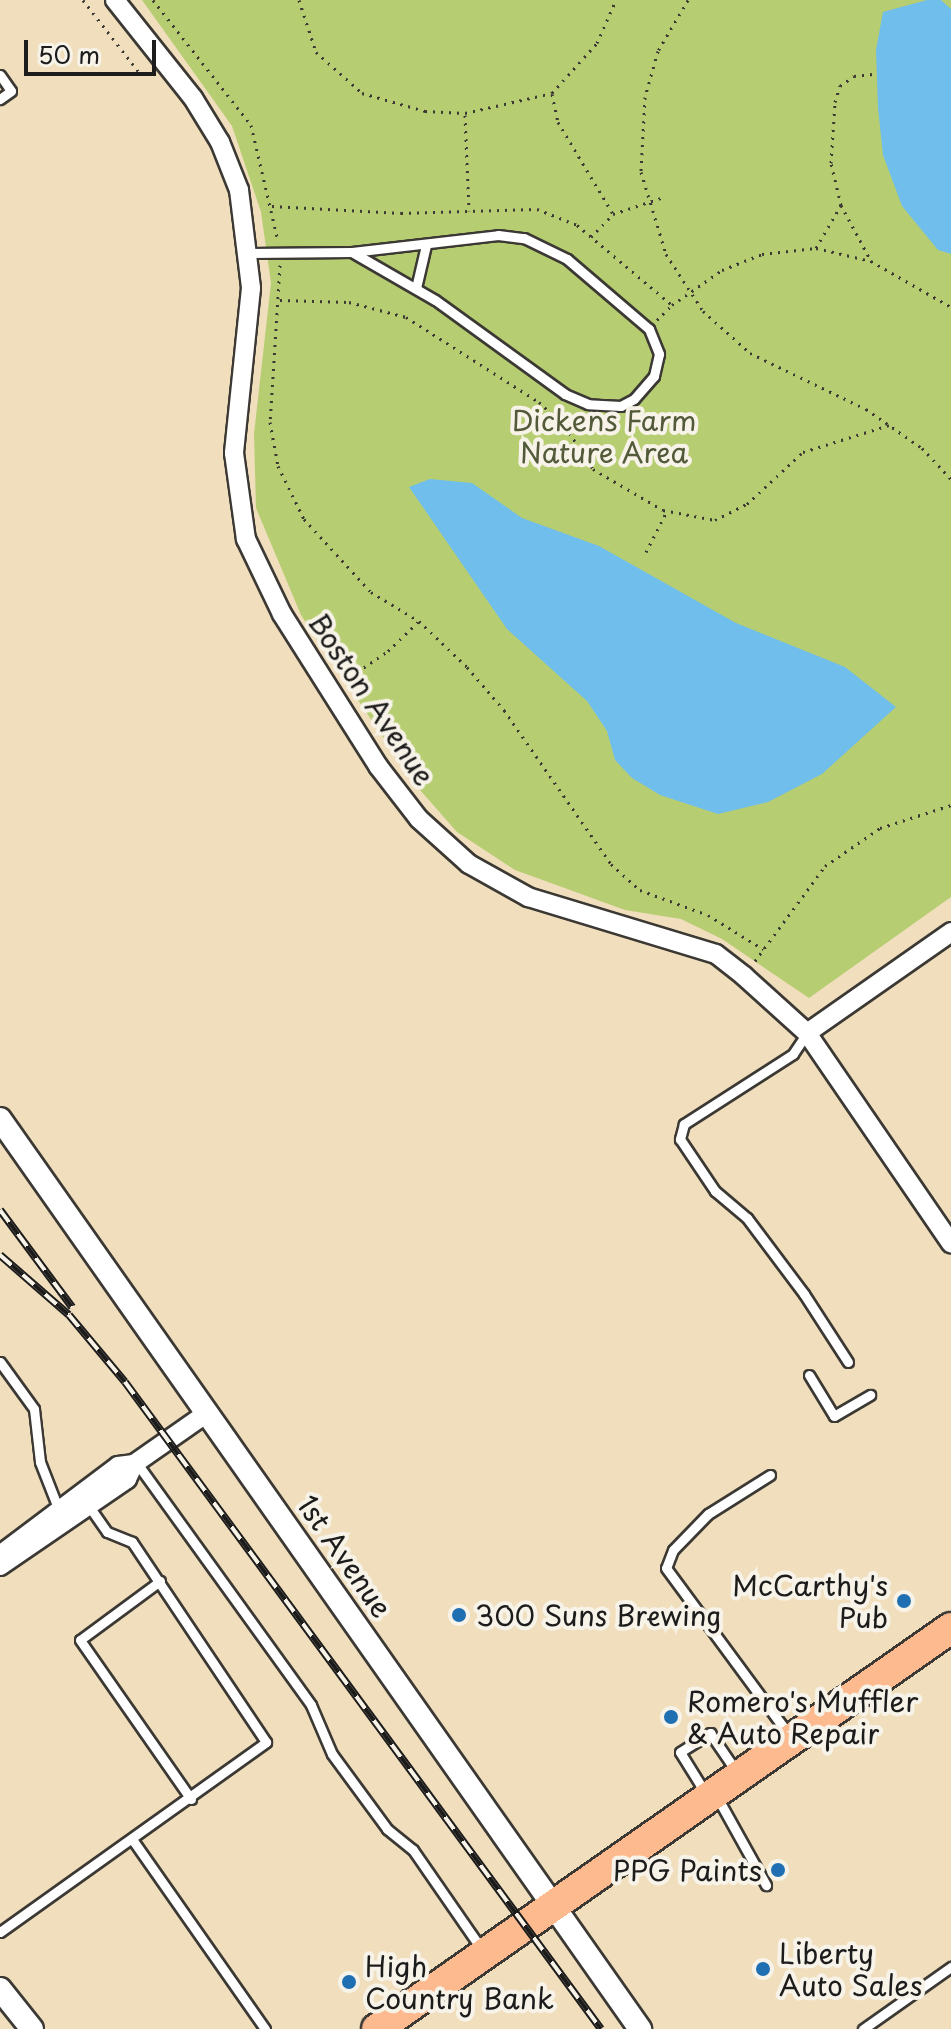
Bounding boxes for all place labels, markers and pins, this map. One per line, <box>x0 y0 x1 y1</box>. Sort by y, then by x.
place label: McCarthy's Pub <box>732 1568 888 1634</box>
marker: McCarthy's Pub <box>895 1592 913 1610</box>
place label: 300 Suns Brewing <box>475 1598 722 1632</box>
marker: 300 Suns Brewing <box>450 1606 468 1624</box>
place label: Romero's Muffler & Auto Repair <box>687 1684 919 1750</box>
marker: Romero's Muffler & Auto Repair <box>662 1708 680 1726</box>
place label: PPG Paints <box>613 1853 762 1887</box>
marker: PPG Paints <box>769 1861 787 1879</box>
place label: Liberty Auto Sales <box>779 1936 925 2002</box>
place label: High Country Bank <box>365 1949 555 2015</box>
marker: Liberty Auto Sales <box>754 1960 772 1978</box>
marker: High Country Bank <box>340 1973 358 1991</box>

